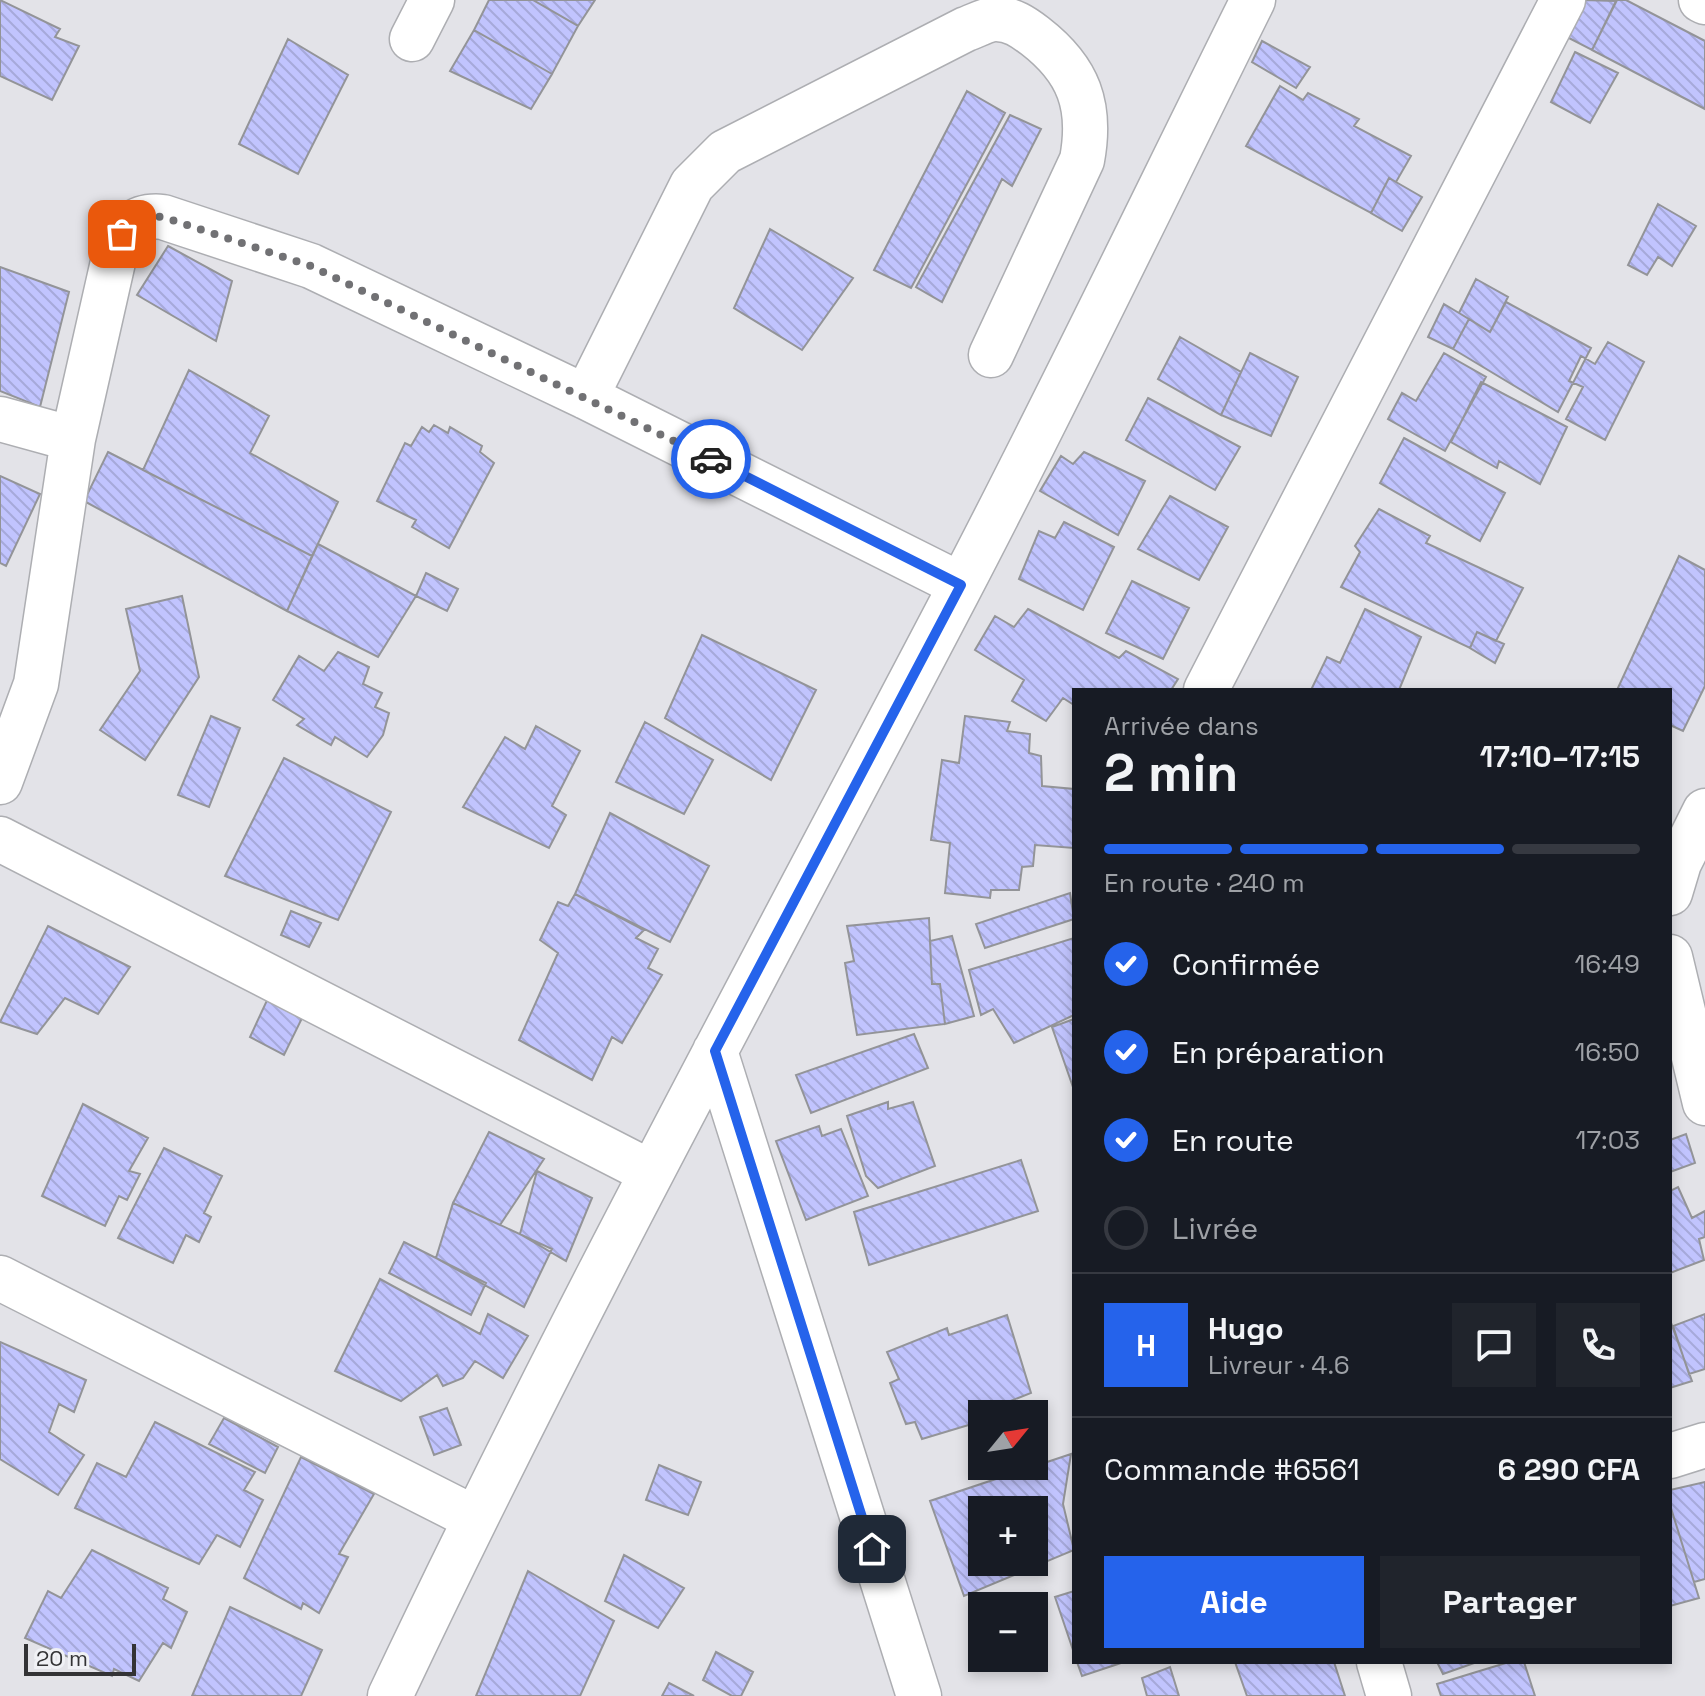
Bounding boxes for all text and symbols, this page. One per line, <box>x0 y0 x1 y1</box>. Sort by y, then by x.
pin <box>88 200 156 268</box>
icon: bag <box>100 212 144 256</box>
courier <box>671 419 751 499</box>
icon: car <box>689 437 733 481</box>
text: Arrivée dans <box>1104 709 1259 743</box>
text: 17:10–17:15 <box>1480 737 1640 776</box>
text: 2 min <box>1104 740 1238 806</box>
text: En route · 240 m <box>1104 866 1305 900</box>
icon: check <box>1104 942 1148 986</box>
text: Confirmée <box>1172 945 1320 984</box>
text: 16:49 <box>1574 947 1640 981</box>
icon: check <box>1104 1030 1148 1074</box>
text: En préparation <box>1172 1033 1385 1072</box>
text: 16:50 <box>1574 1035 1640 1069</box>
icon: check <box>1104 1118 1148 1162</box>
text: En route <box>1172 1121 1294 1160</box>
text: 17:03 <box>1576 1123 1640 1157</box>
text: Livrée <box>1172 1209 1258 1248</box>
button: chat <box>1452 1303 1536 1387</box>
button: phone <box>1556 1303 1640 1387</box>
text: Hugo <box>1208 1309 1284 1348</box>
text: H <box>1136 1326 1156 1365</box>
text: Livreur · 4.6 <box>1208 1348 1350 1382</box>
north arrow <box>968 1400 1048 1480</box>
map controls <box>968 1400 1048 1672</box>
text: Commande #6561 <box>1104 1450 1360 1489</box>
text: 6 290 CFA <box>1498 1450 1640 1489</box>
button: + <box>968 1496 1048 1576</box>
pin <box>838 1515 906 1583</box>
icon: home <box>850 1527 894 1571</box>
button: Aide <box>1104 1556 1364 1648</box>
button: Partager <box>1380 1556 1640 1648</box>
button: − <box>968 1592 1048 1672</box>
scale bar <box>24 1640 136 1676</box>
text: 20 m <box>36 1644 88 1672</box>

